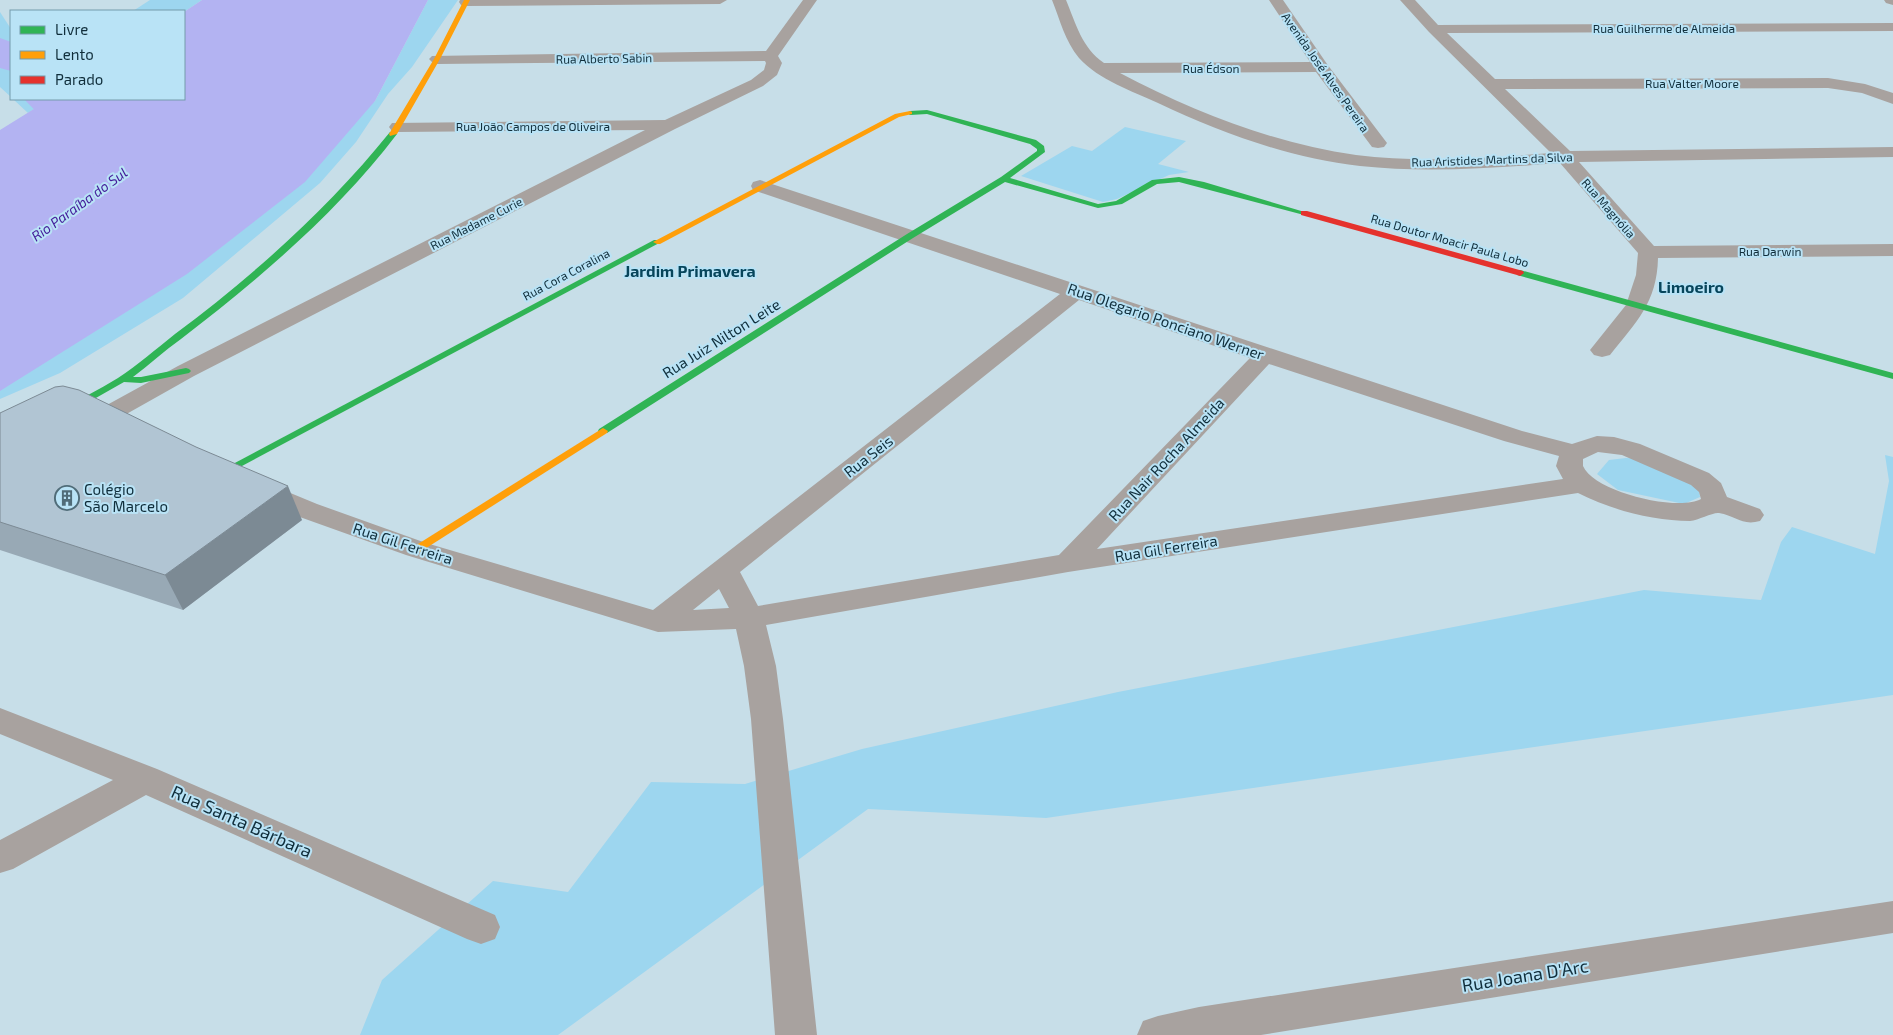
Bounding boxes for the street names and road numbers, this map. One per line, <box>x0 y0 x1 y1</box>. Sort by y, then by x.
street label: Avenida José Alves Pereira <box>1279 9 1373 135</box>
street label: Rua Guilherme de Almeida <box>1593 21 1735 35</box>
street label: Rua Alberto Sabin <box>556 50 652 66</box>
street label: Rua Édson <box>1182 61 1240 75</box>
street label: Rua Valter Moore <box>1645 76 1739 90</box>
street label: Rua João Campos de Oliveira <box>456 119 610 133</box>
street label: Rua Aristides Martins da Silva <box>1411 149 1573 169</box>
street label: Rua Magnólia <box>1579 175 1639 241</box>
street label: Rua Madame Curie <box>428 194 524 252</box>
street label: Rua Doutor Moacir Paula Lobo <box>1369 211 1531 269</box>
street label: Rua Darwin <box>1739 244 1801 258</box>
street label: Rua Cora Coralina <box>520 245 612 303</box>
street label: Rua Olegario Ponciano Werner <box>1065 279 1267 363</box>
street label: Rua Juiz Nilton Leite <box>659 294 783 382</box>
street label: Rua Nair Rocha Almeida <box>1104 394 1228 524</box>
street label: Rua Seis <box>840 431 896 481</box>
street label: Rua Gil Ferreira <box>351 518 455 568</box>
street label: Rua Gil Ferreira <box>1113 531 1219 565</box>
street label: Rua Santa Bárbara <box>168 780 316 862</box>
street label: Rua Joana D'Arc <box>1460 954 1590 996</box>

